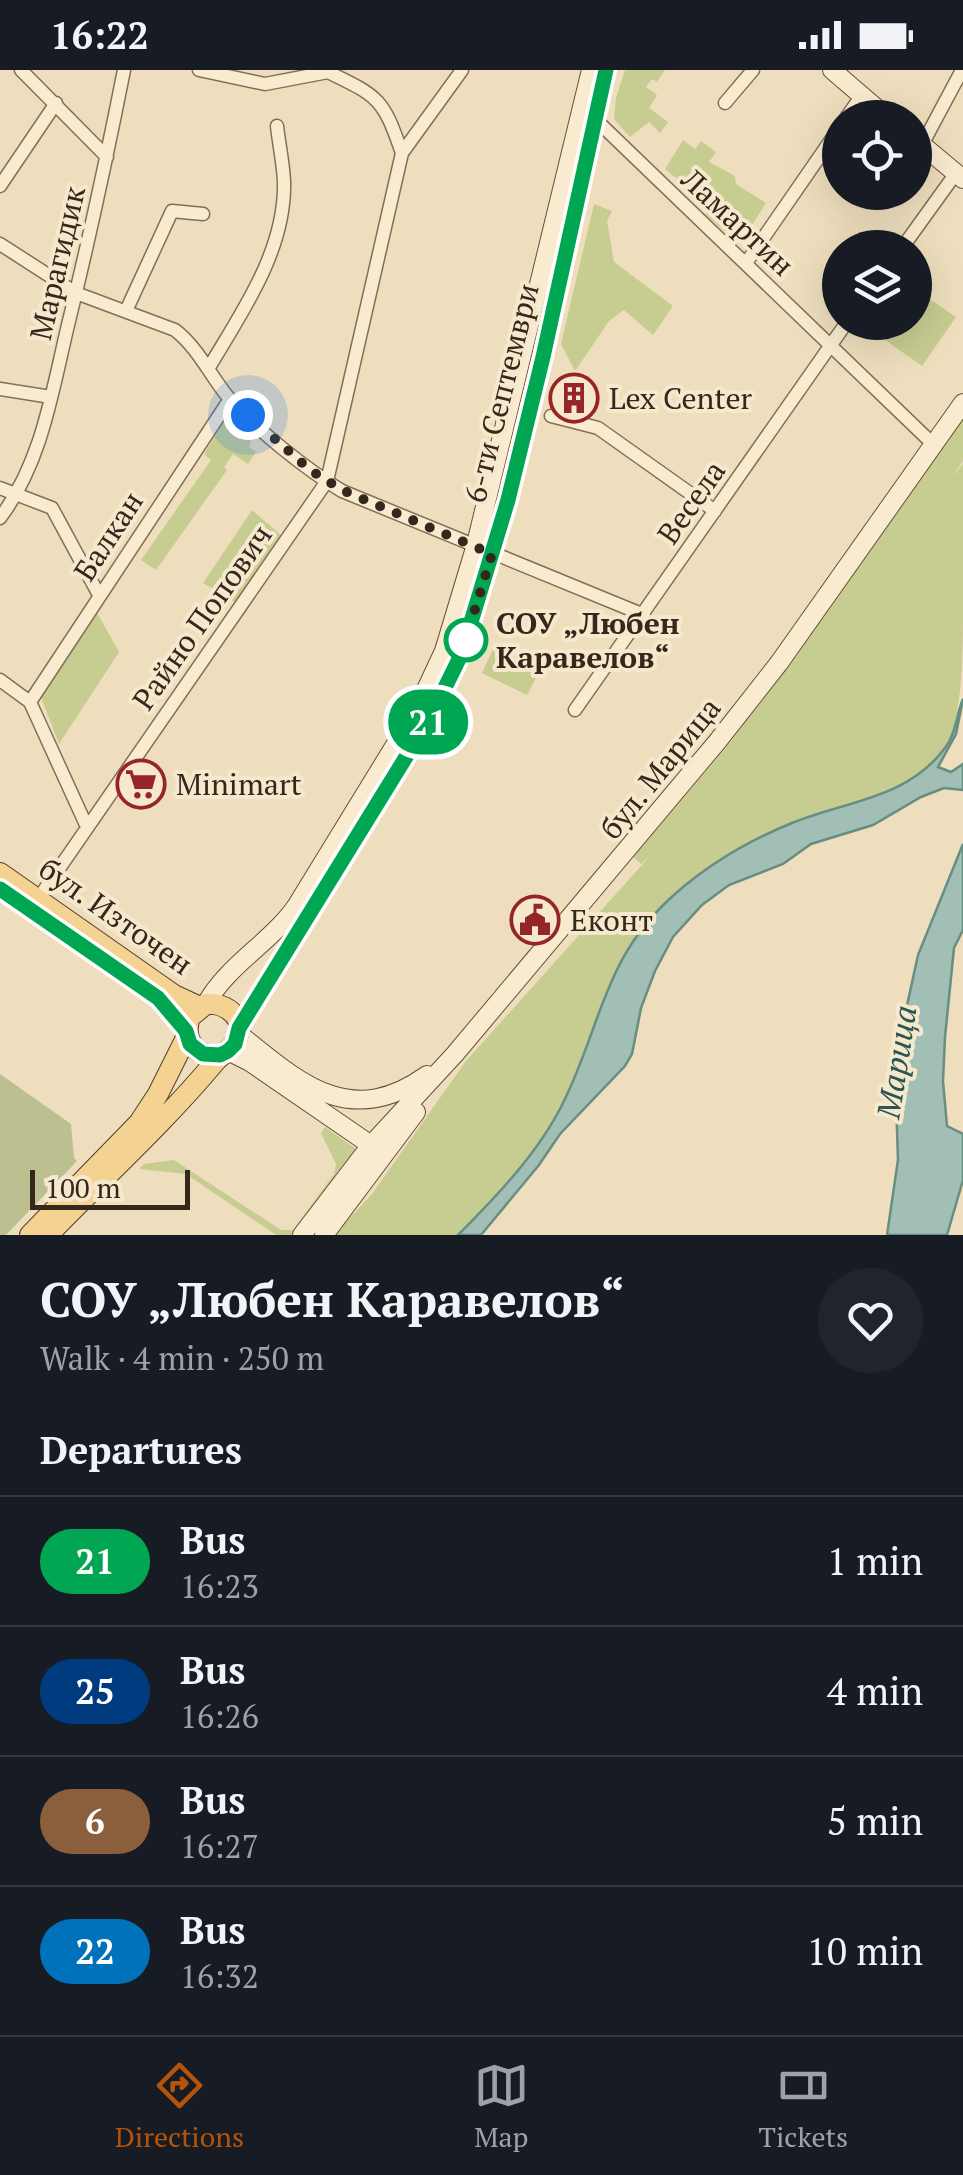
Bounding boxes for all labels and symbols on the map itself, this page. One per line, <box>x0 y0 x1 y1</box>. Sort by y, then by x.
street label: Ламартин <box>672 159 803 284</box>
street label: Марагидик <box>20 182 94 344</box>
street label: 6-ти Септември <box>454 279 548 507</box>
building icon: Lex Center <box>548 372 600 424</box>
place label: Lex Center <box>609 378 753 418</box>
your location <box>223 390 273 440</box>
street label: Весела <box>648 452 734 552</box>
street label: Балкан <box>64 484 152 588</box>
street label: Райно Попович <box>123 516 281 718</box>
place label: СОУ „Любен Каравелов“ <box>496 603 680 677</box>
marker: СОУ „Любен Каравелов“ <box>445 619 487 661</box>
street label: бул. Марица <box>591 689 729 847</box>
line badge: 21 <box>383 690 473 754</box>
supermarket icon: Minimart <box>115 758 167 810</box>
place label: Minimart <box>176 764 302 804</box>
street label: бул. Източен <box>31 848 201 984</box>
public building icon: Еконт <box>509 894 561 946</box>
place label: Еконт <box>570 900 653 940</box>
water label: Марица <box>866 1003 926 1122</box>
scale bar <box>30 1165 190 1210</box>

